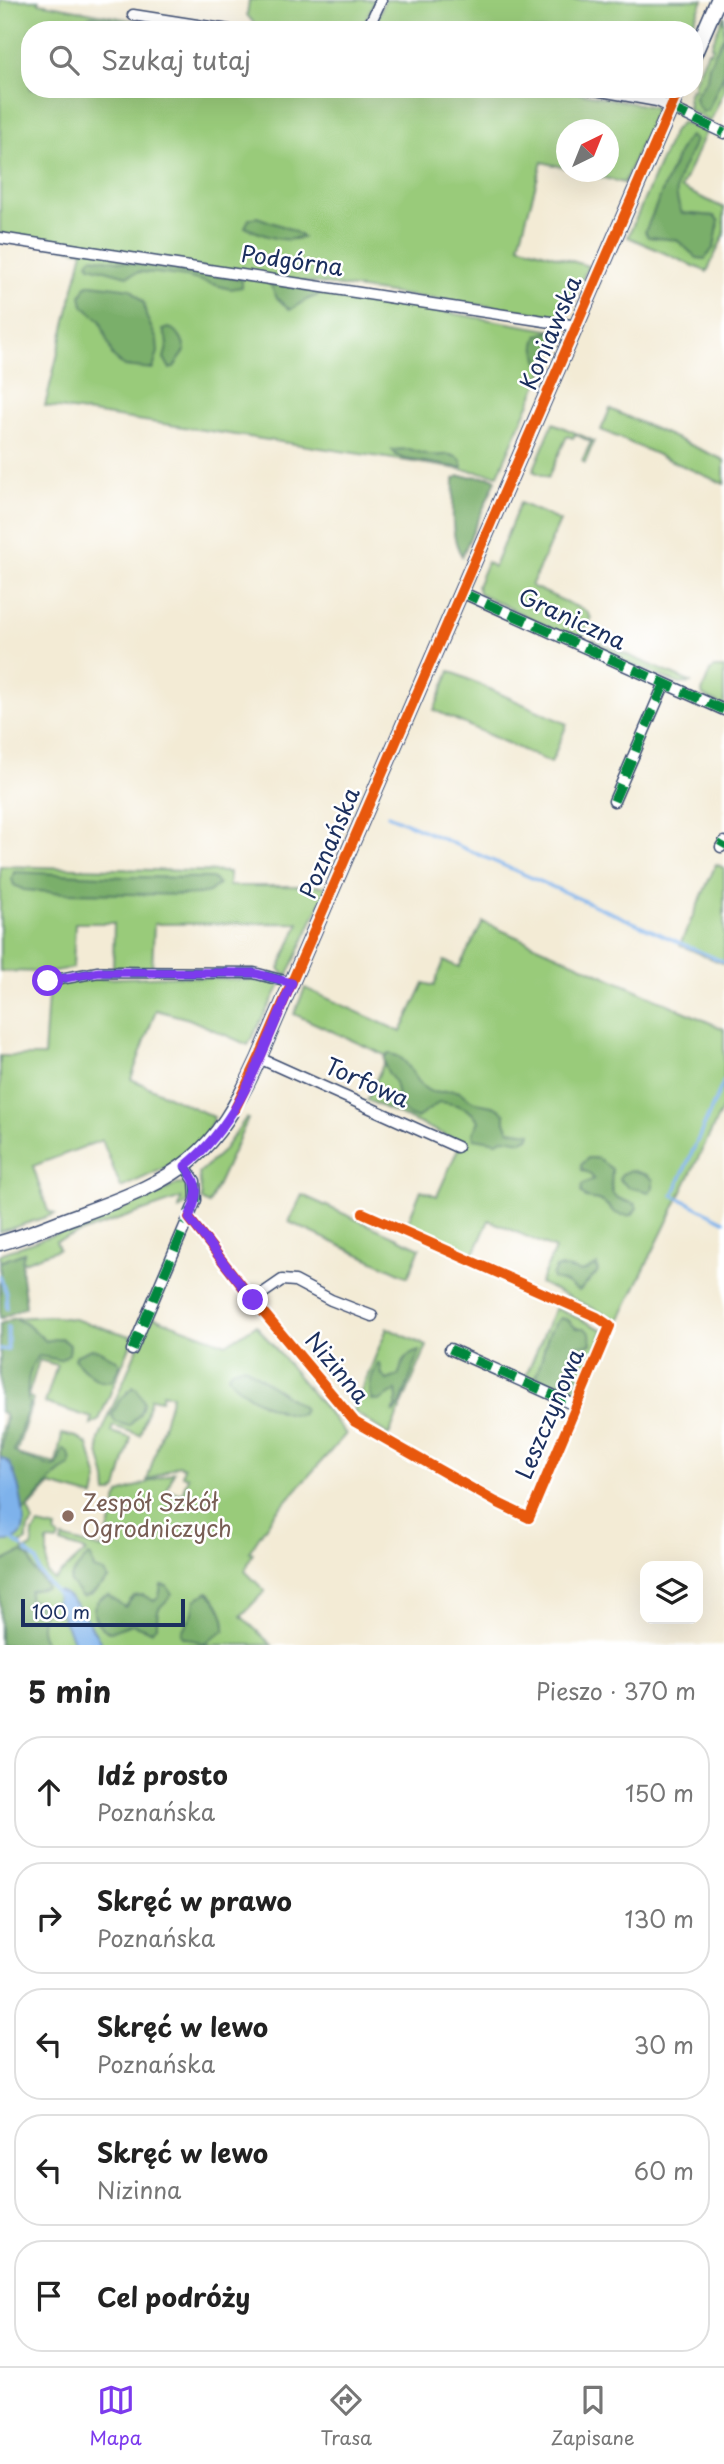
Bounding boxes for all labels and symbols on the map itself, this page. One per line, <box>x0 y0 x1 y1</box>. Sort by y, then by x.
north arrow <box>556 119 619 182</box>
street label: Podgórna <box>239 235 346 284</box>
street label: Koniawska <box>510 269 590 395</box>
street label: Graniczna <box>513 577 633 658</box>
street label: Poznańska <box>289 781 368 904</box>
route start <box>32 965 63 996</box>
street label: Torfowa <box>320 1048 416 1116</box>
route end <box>237 1284 268 1315</box>
street label: Nizinna <box>298 1323 379 1411</box>
street label: Leszczynowa <box>505 1342 592 1484</box>
place label: Zespół Szkół Ogrodniczych <box>82 1484 232 1545</box>
marker: Zespół Szkół Ogrodniczych <box>60 1508 76 1524</box>
scale bar <box>21 1596 186 1628</box>

